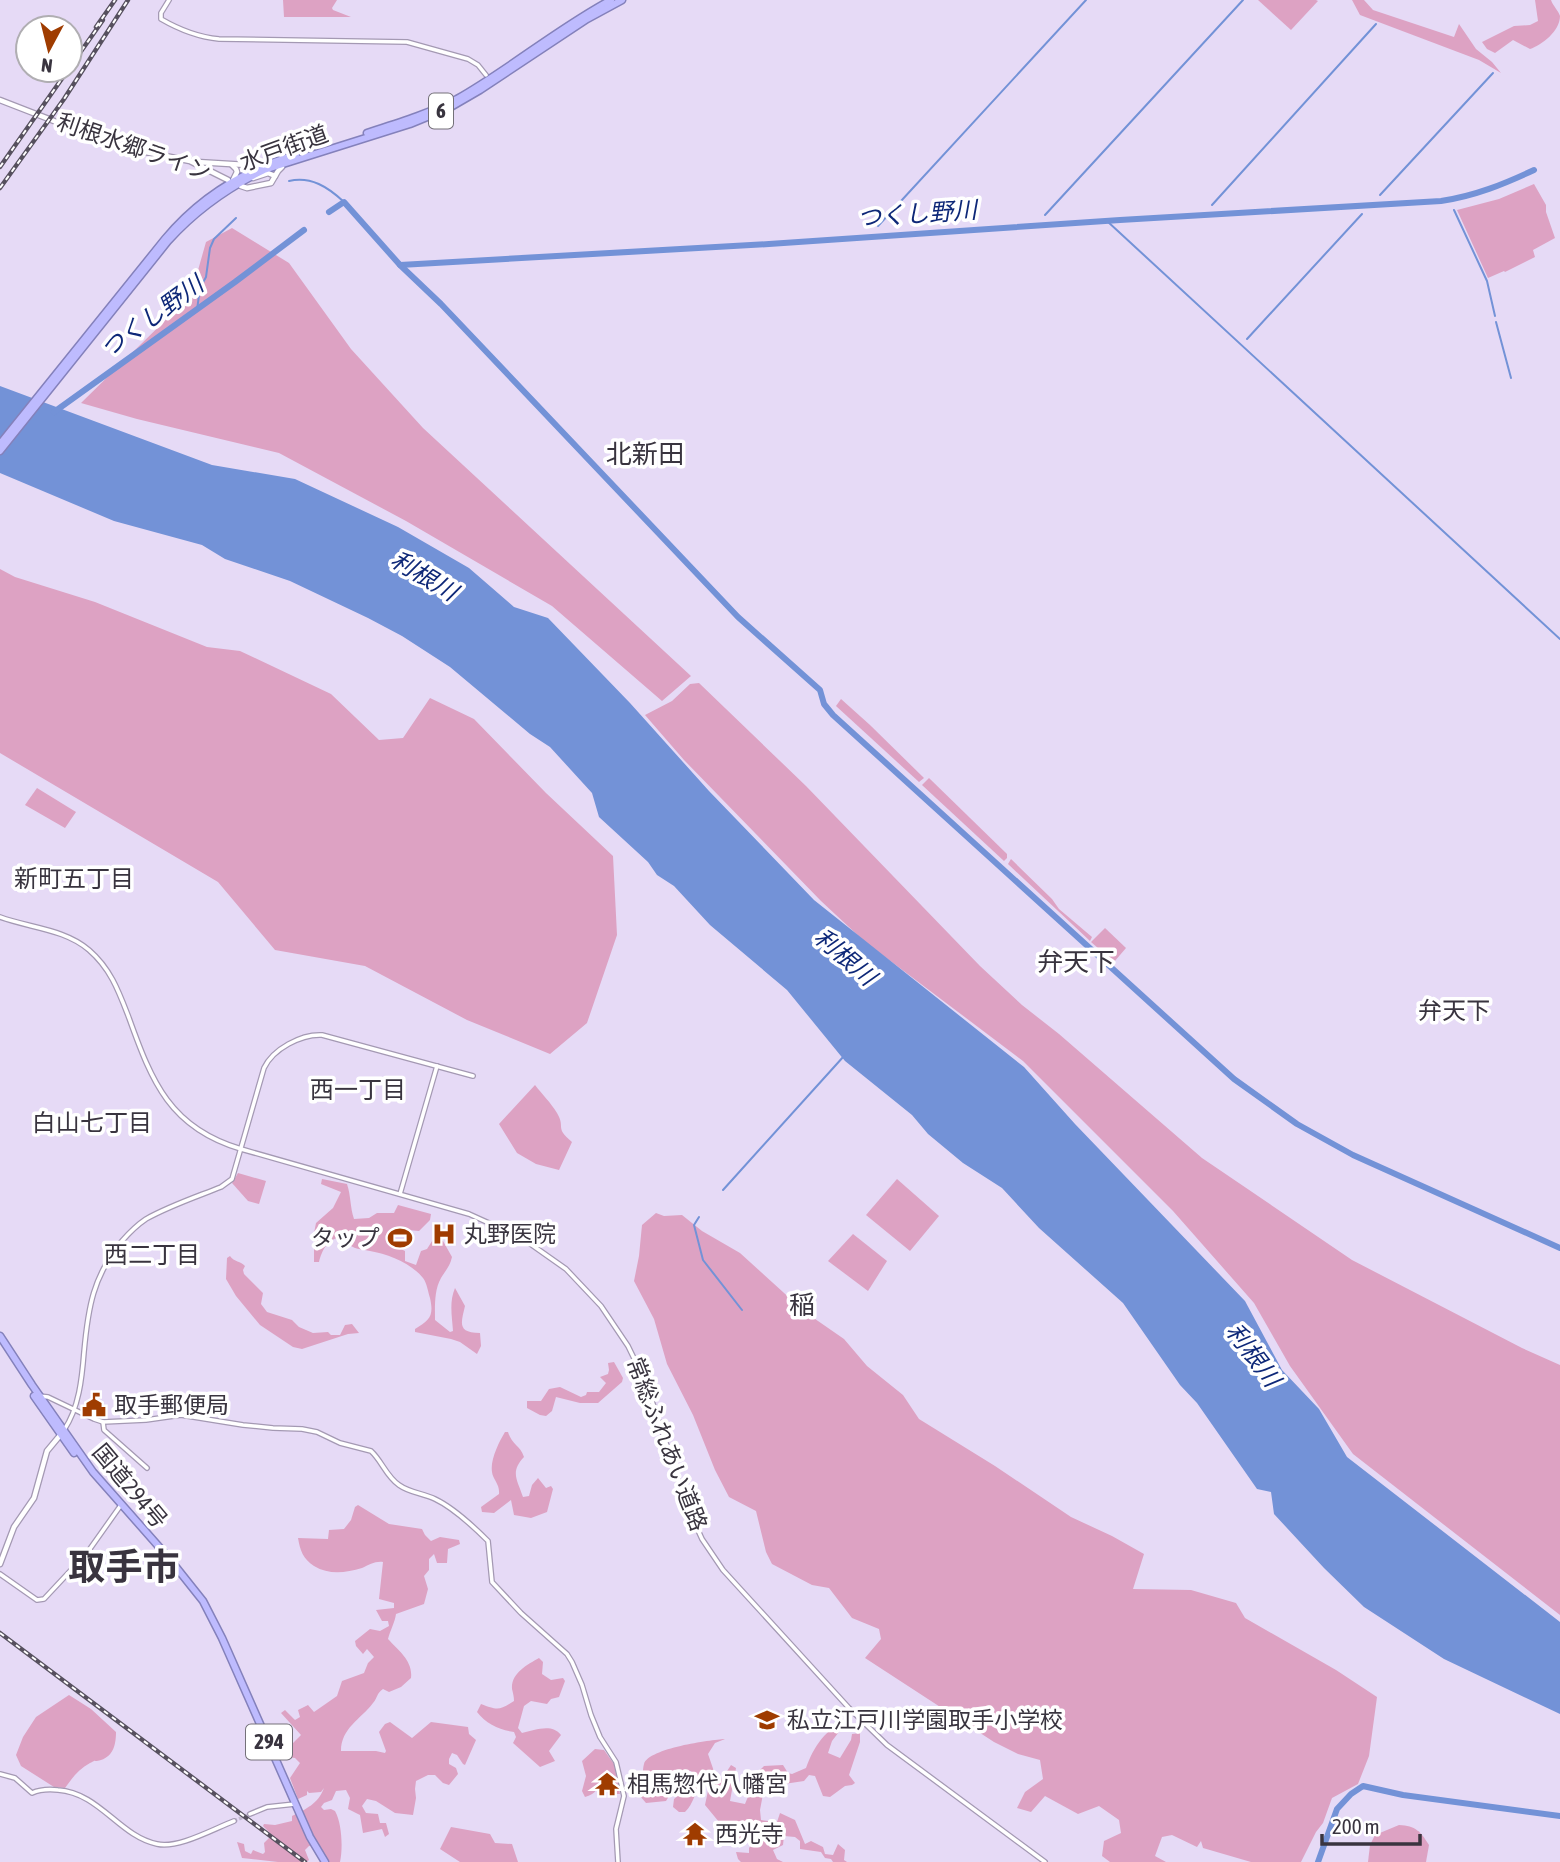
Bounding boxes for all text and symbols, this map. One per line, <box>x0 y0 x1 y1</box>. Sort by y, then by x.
north arrow <box>14 14 84 84</box>
text: N <box>40 54 54 77</box>
road number: 6 <box>429 94 453 128</box>
street label: 利根水郷ライン <box>54 109 214 185</box>
street label: 水戸街道 <box>236 120 332 176</box>
water label: つくし野川 <box>856 196 981 231</box>
water label: つくし野川 <box>95 269 211 363</box>
district label: 北新田 <box>606 439 684 469</box>
water label: 利根川 <box>386 545 465 607</box>
district label: 新町五丁目 <box>14 865 134 892</box>
water label: 利根川 <box>809 923 884 992</box>
district label: 弁天下 <box>1037 947 1115 977</box>
district label: 弁天下 <box>1418 997 1490 1024</box>
district label: 西一丁目 <box>310 1076 406 1103</box>
district label: 白山七丁目 <box>32 1109 152 1136</box>
hospital icon: 丸野医院 <box>430 1220 458 1248</box>
place label: 丸野医院 <box>464 1221 556 1247</box>
sports icon: タップ <box>386 1224 414 1252</box>
place label: タップ <box>311 1225 380 1251</box>
district label: 西二丁目 <box>104 1241 200 1268</box>
district label: 稲 <box>789 1290 815 1320</box>
water label: 利根川 <box>1221 1318 1288 1394</box>
street label: 常総ふれあい道路 <box>622 1353 712 1535</box>
public building icon: 取手郵便局 <box>80 1391 108 1419</box>
place label: 取手郵便局 <box>114 1392 229 1418</box>
street label: 国道294号 <box>87 1439 173 1533</box>
district label: 取手市 <box>69 1545 180 1588</box>
school or university icon: 私立江戸川学園取手小学校 <box>753 1706 781 1734</box>
place label: 私立江戸川学園取手小学校 <box>787 1707 1063 1733</box>
road number: 294 <box>246 1724 292 1760</box>
temple icon: 相馬惣代八幡宮 <box>593 1770 621 1798</box>
place label: 相馬惣代八幡宮 <box>627 1771 788 1797</box>
scale bar <box>1322 1802 1420 1846</box>
text: 200 m <box>1332 1814 1380 1838</box>
temple icon: 西光寺 <box>681 1820 709 1848</box>
place label: 西光寺 <box>715 1821 784 1847</box>

